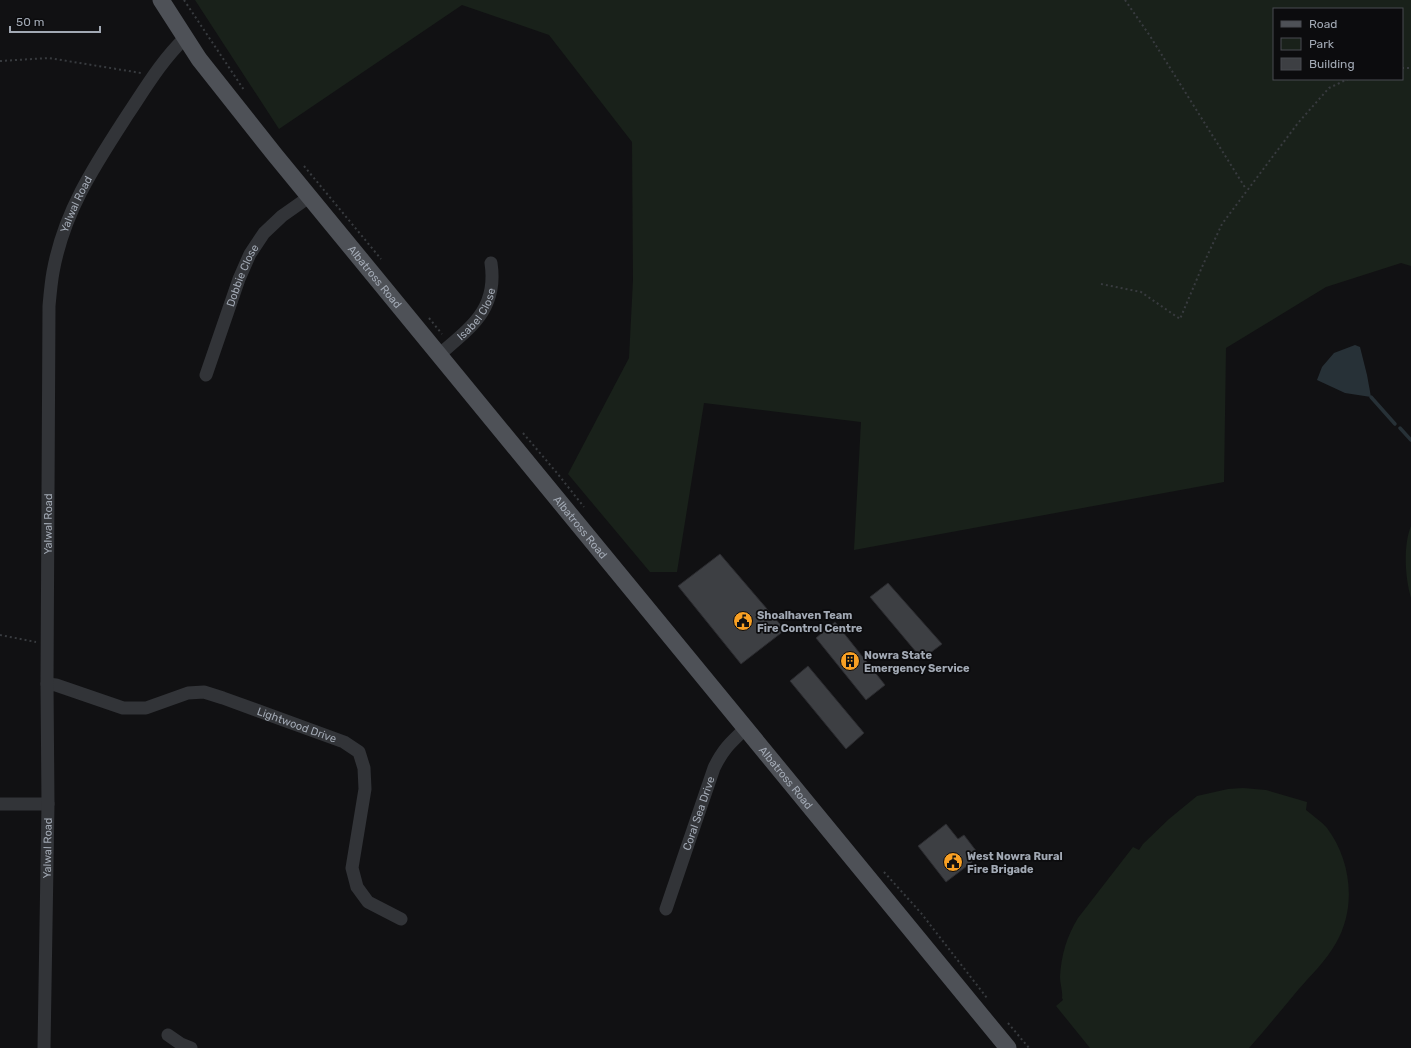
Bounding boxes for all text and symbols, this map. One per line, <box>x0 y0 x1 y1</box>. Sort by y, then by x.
scale bar <box>10 8 100 34</box>
legend <box>1273 8 1403 80</box>
text: 50 m <box>16 15 44 29</box>
text: Road <box>1309 17 1337 31</box>
text: Park <box>1309 37 1335 51</box>
text: Building <box>1309 57 1355 71</box>
street label: Yalwal Road <box>58 174 95 235</box>
street label: Dobbie Close <box>224 242 262 309</box>
street label: Albatross Road <box>345 243 404 311</box>
street label: Isabel Close <box>455 287 498 343</box>
street label: Yalwal Road <box>42 493 55 555</box>
street label: Albatross Road <box>550 493 610 561</box>
place label: Shoalhaven Team Fire Control Centre <box>757 609 863 635</box>
public building icon: Shoalhaven Team Fire Control Centre <box>732 610 754 632</box>
place label: Nowra State Emergency Service <box>864 649 970 675</box>
building icon: Nowra State Emergency Service <box>839 650 861 672</box>
street label: Lightwood Drive <box>255 705 338 746</box>
street label: Albatross Road <box>756 744 815 812</box>
street label: Coral Sea Drive <box>680 775 718 852</box>
street label: Yalwal Road <box>41 817 55 879</box>
place label: West Nowra Rural Fire Brigade <box>967 850 1063 876</box>
public building icon: West Nowra Rural Fire Brigade <box>942 851 964 873</box>

